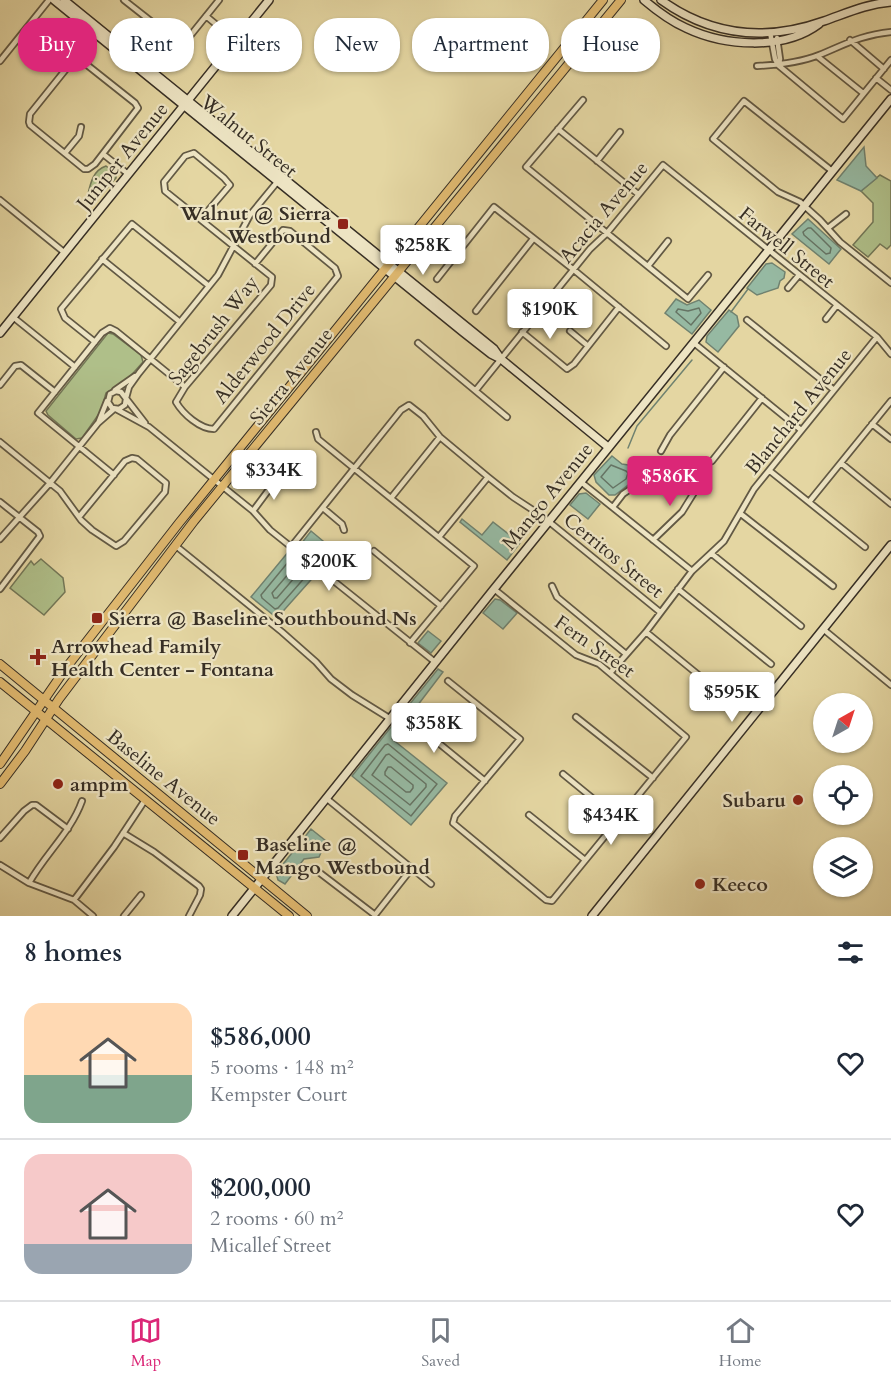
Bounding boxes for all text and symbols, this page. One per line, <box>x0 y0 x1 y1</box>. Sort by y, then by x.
chip: Buy <box>18 18 97 72</box>
chip: Rent <box>109 18 194 72</box>
chip: Filters <box>206 18 302 72</box>
chip: New <box>314 18 400 72</box>
chip: Apartment <box>412 18 549 72</box>
chip: House <box>561 18 660 72</box>
street label: Walnut Street <box>194 88 304 184</box>
street label: Juniper Avenue <box>68 97 174 218</box>
street label: Acacia Avenue <box>553 156 654 269</box>
place label: Walnut @ Sierra Westbound <box>179 200 332 250</box>
street label: Farwell Street <box>733 200 841 295</box>
marker: Walnut @ Sierra Westbound <box>336 217 350 231</box>
pin: $258K <box>381 225 465 276</box>
text: $258K <box>394 231 452 258</box>
street label: Sagebrush Way <box>162 270 265 391</box>
street label: Alderwood Drive <box>207 277 322 409</box>
pin: $190K <box>508 289 592 340</box>
text: $190K <box>521 295 579 322</box>
street label: Sierra Avenue <box>244 322 339 431</box>
street label: Blanchard Avenue <box>739 342 858 480</box>
street label: Mango Avenue <box>496 437 599 556</box>
pin: $334K <box>232 450 316 501</box>
text: $334K <box>245 456 303 483</box>
pin: $586K <box>628 456 712 507</box>
text: $586K <box>641 462 699 489</box>
street label: Cerritos Street <box>558 507 670 605</box>
pin: $200K <box>287 541 371 592</box>
text: $200K <box>300 547 358 574</box>
place label: Sierra @ Baseline Southbound Ns <box>109 605 417 632</box>
street label: Fern Street <box>549 609 641 684</box>
marker: Sierra @ Baseline Southbound Ns <box>90 611 104 625</box>
place label: Arrowhead Family Health Center - Fontana <box>51 633 274 683</box>
marker: Arrowhead Family Health Center - Fontana <box>29 648 47 666</box>
pin: $595K <box>690 672 774 723</box>
text: $595K <box>703 678 761 705</box>
north arrow <box>813 693 873 753</box>
map controls <box>813 693 873 897</box>
pin: $358K <box>392 703 476 754</box>
text: $358K <box>405 709 463 736</box>
street label: Baseline Avenue <box>101 723 226 832</box>
button: locate <box>813 765 873 825</box>
place label: ampm <box>70 771 129 798</box>
marker: ampm <box>51 777 65 791</box>
place label: Subaru <box>723 787 786 814</box>
marker: Subaru <box>791 793 805 807</box>
pin: $434K <box>569 795 653 846</box>
text: $434K <box>582 801 640 828</box>
place label: Baseline @ Mango Westbound <box>255 831 430 881</box>
button: layers <box>813 837 873 897</box>
marker: Baseline @ Mango Westbound <box>236 848 250 862</box>
place label: Keeco <box>712 871 768 898</box>
marker: Keeco <box>693 877 707 891</box>
text: 8 homes <box>24 935 122 970</box>
icon: filters <box>834 936 867 969</box>
text: $586,000 <box>210 1019 311 1054</box>
icon: home <box>72 1027 144 1099</box>
icon: heart <box>834 1047 867 1080</box>
text: 5 rooms · 148 m² <box>210 1054 354 1081</box>
text: Kempster Court <box>210 1081 347 1108</box>
text: $200,000 <box>210 1170 311 1205</box>
icon: home <box>72 1178 144 1250</box>
icon: heart <box>834 1198 867 1231</box>
text: 2 rooms · 60 m² <box>210 1205 343 1232</box>
text: Micallef Street <box>210 1232 331 1259</box>
tab: Map <box>129 1314 162 1372</box>
tab: Saved <box>421 1314 460 1372</box>
tab: Home <box>719 1314 762 1372</box>

